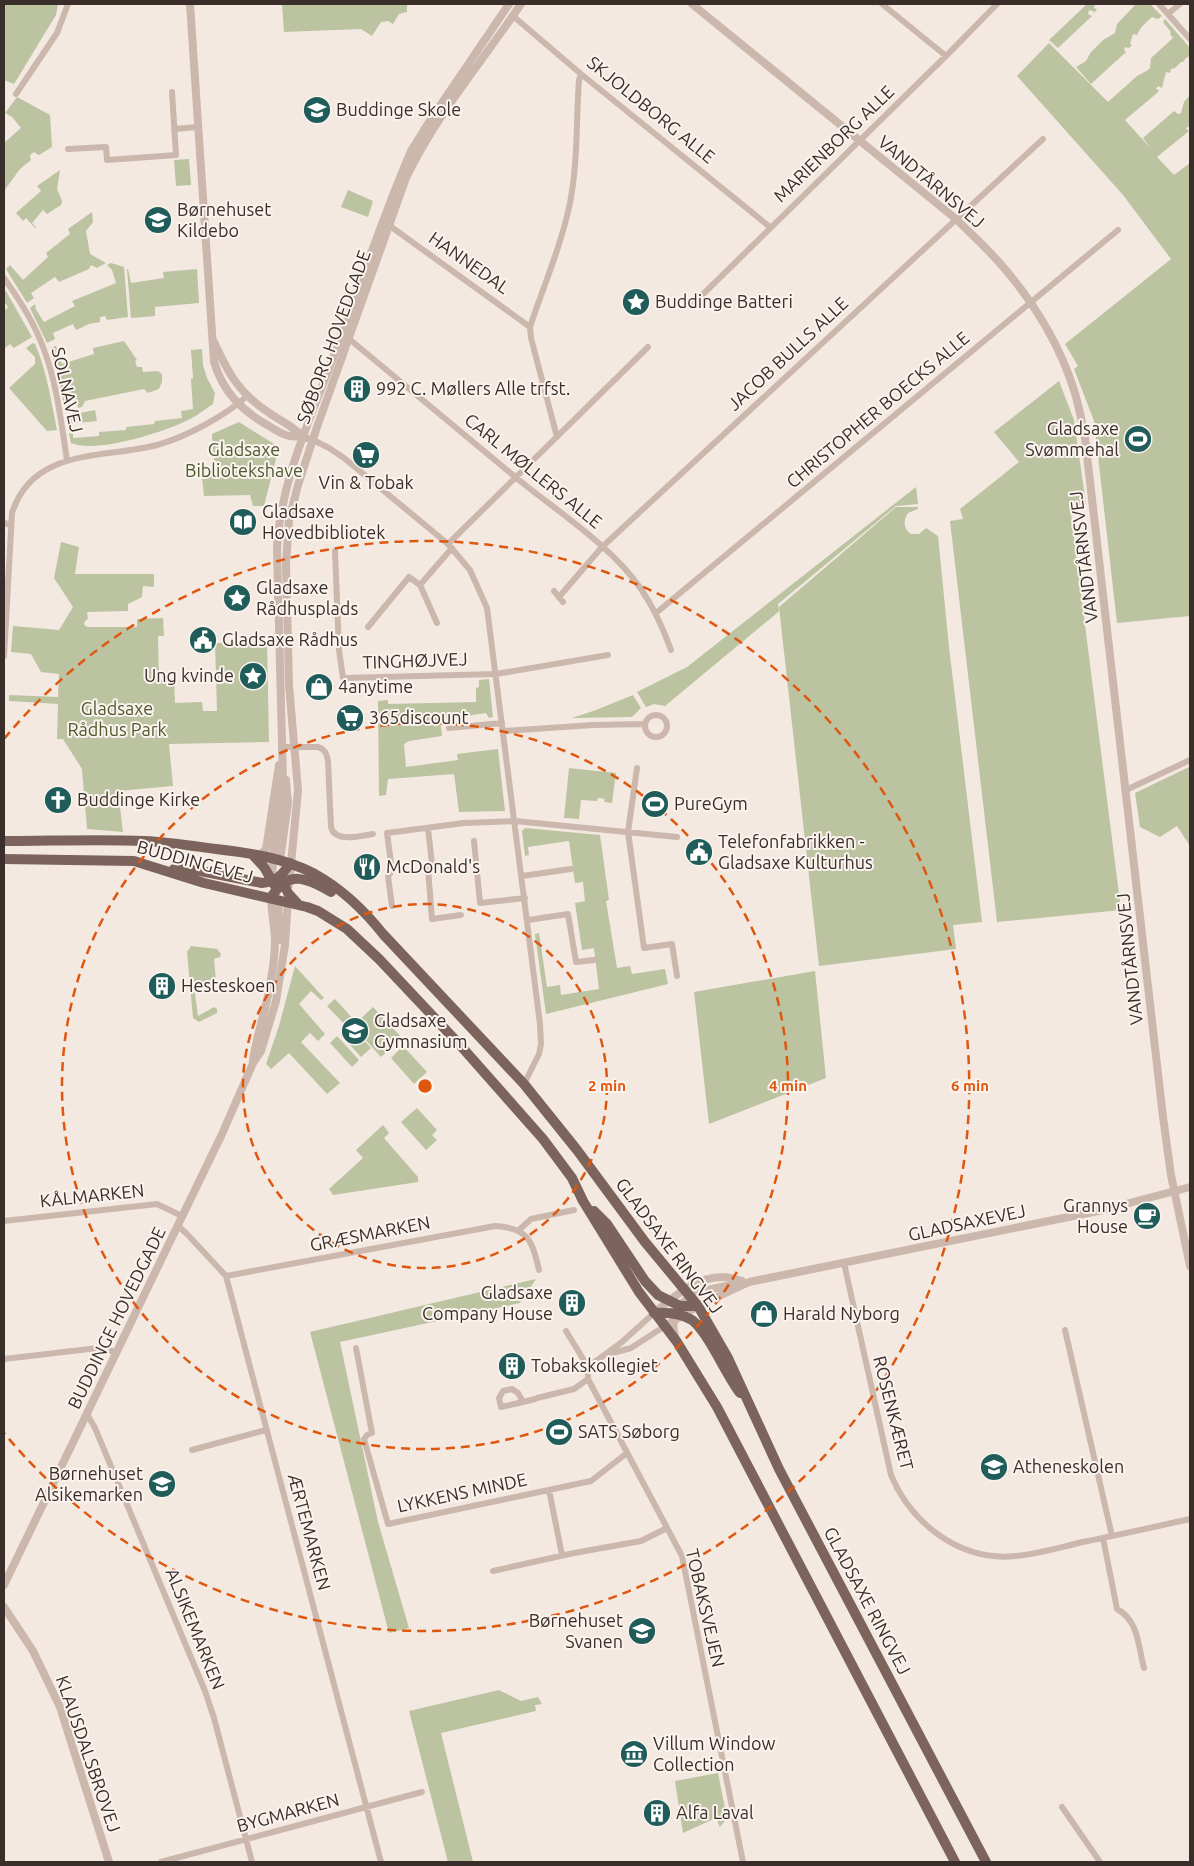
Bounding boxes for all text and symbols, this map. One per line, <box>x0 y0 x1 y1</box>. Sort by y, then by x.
street label: SKJOLDBORG ALLE <box>584 52 719 167</box>
street label: MARIENBORG ALLE <box>769 81 897 206</box>
school or university icon: Buddinge Skole <box>302 95 332 125</box>
place label: Buddinge Skole <box>336 99 461 119</box>
street label: VANDTÅRNSVEJ <box>875 131 989 231</box>
place label: Børnehuset Kildebo <box>177 199 271 240</box>
school or university icon: Børnehuset Kildebo <box>143 205 173 235</box>
street label: HANNEDAL <box>426 227 514 297</box>
street label: SØBORG HOVEDGADE <box>292 247 374 426</box>
place icon: Buddinge Batteri <box>621 287 651 317</box>
place label: Buddinge Batteri <box>655 291 793 311</box>
street label: JACOB BULLS ALLE <box>723 293 851 414</box>
street label: CHRISTOPHER BOECKS ALLE <box>782 327 973 492</box>
street label: SOLNAVEJ <box>48 345 87 434</box>
building icon: 992 C. Møllers Alle trfst. <box>342 374 372 404</box>
place label: 992 C. Møllers Alle trfst. <box>376 378 570 398</box>
street label: CARL MØLLERS ALLE <box>461 409 606 532</box>
place label: Gladsaxe Svømmehal <box>1025 418 1119 459</box>
sports icon: Gladsaxe Svømmehal <box>1123 424 1153 454</box>
park label: Gladsaxe Bibliotekshave <box>185 439 303 480</box>
supermarket icon: Vin & Tobak <box>351 440 381 470</box>
place label: Vin & Tobak <box>318 472 414 492</box>
street label: VANDTÅRNSVEJ <box>1065 490 1101 624</box>
place label: Gladsaxe Hovedbibliotek <box>262 501 385 542</box>
library icon: Gladsaxe Hovedbibliotek <box>228 507 258 537</box>
place label: Gladsaxe Rådhusplads <box>256 577 358 618</box>
place icon: Gladsaxe Rådhusplads <box>222 583 252 613</box>
public building icon: Gladsaxe Rådhus <box>188 625 218 655</box>
place label: Gladsaxe Rådhus <box>222 629 358 649</box>
street label: TINGHØJVEJ <box>362 648 468 672</box>
place icon: Ung kvinde <box>238 661 268 691</box>
place label: Ung kvinde <box>144 665 234 685</box>
shop icon: 4anytime <box>304 672 334 702</box>
place label: 4anytime <box>338 676 413 696</box>
park label: Gladsaxe Rådhus Park <box>67 698 167 739</box>
supermarket icon: 365discount <box>335 703 365 733</box>
place label: 365discount <box>369 707 469 727</box>
church icon: Buddinge Kirke <box>43 785 73 815</box>
place label: Buddinge Kirke <box>77 789 200 809</box>
sports icon: PureGym <box>640 789 670 819</box>
place label: PureGym <box>674 793 748 813</box>
place label: Telefonfabrikken - Gladsaxe Kulturhus <box>718 831 873 872</box>
street label: BUDDINGEVEJ <box>135 836 255 886</box>
public building icon: Telefonfabrikken - Gladsaxe Kulturhus <box>684 837 714 867</box>
restaurant icon: McDonald's <box>352 852 382 882</box>
place label: McDonald's <box>386 856 480 876</box>
street label: VANDTÅRNSVEJ <box>1112 892 1146 1026</box>
building icon: Hesteskoen <box>147 971 177 1001</box>
place label: Hesteskoen <box>181 975 276 995</box>
place label: Gladsaxe Gymnasium <box>374 1010 468 1051</box>
school or university icon: Gladsaxe Gymnasium <box>340 1016 370 1046</box>
centre of rings <box>416 1077 434 1095</box>
text: 2 min <box>588 1077 626 1094</box>
text: 4 min <box>769 1077 807 1094</box>
text: 6 min <box>951 1077 989 1094</box>
street label: GLADSAXE RINGVEJ <box>612 1174 727 1317</box>
street label: KÅLMARKEN <box>39 1180 145 1210</box>
place label: Grannys House <box>1063 1195 1128 1236</box>
street label: GLADSAXEVEJ <box>906 1200 1027 1244</box>
cafe icon: Grannys House <box>1132 1201 1162 1231</box>
street label: GRÆSMARKEN <box>308 1212 432 1254</box>
street label: BUDDINGE HOVEDGADE <box>63 1223 169 1412</box>
place label: Gladsaxe Company House <box>422 1282 553 1323</box>
building icon: Gladsaxe Company House <box>557 1288 587 1318</box>
shop icon: Harald Nyborg <box>749 1299 779 1329</box>
place label: Harald Nyborg <box>783 1303 900 1323</box>
building icon: Tobakskollegiet <box>497 1351 527 1381</box>
street label: ROSENKÆRET <box>870 1354 918 1472</box>
place label: Tobakskollegiet <box>531 1355 658 1375</box>
sports icon: SATS Søborg <box>544 1417 574 1447</box>
place label: SATS Søborg <box>578 1421 680 1441</box>
school or university icon: Atheneskolen <box>979 1452 1009 1482</box>
place label: Atheneskolen <box>1013 1456 1124 1476</box>
place label: Børnehuset Alsikemarken <box>35 1463 143 1504</box>
school or university icon: Børnehuset Alsikemarken <box>147 1469 177 1499</box>
street label: LYKKENS MINDE <box>395 1469 528 1516</box>
street label: ÆRTEMARKEN <box>285 1471 335 1592</box>
street label: GLADSAXE RINGVEJ <box>821 1523 915 1678</box>
street label: TOBAKSVEJEN <box>683 1547 729 1669</box>
street label: ALSIKEMARKEN <box>163 1565 229 1692</box>
place label: Børnehuset Svanen <box>529 1610 623 1651</box>
school or university icon: Børnehuset Svanen <box>627 1616 657 1646</box>
street label: KLAUSDALSBROVEJ <box>53 1673 125 1835</box>
place label: Villum Window Collection <box>653 1733 775 1774</box>
museum icon: Villum Window Collection <box>619 1739 649 1769</box>
street label: BYGMARKEN <box>234 1789 341 1835</box>
building icon: Alfa Laval <box>642 1798 672 1828</box>
place label: Alfa Laval <box>676 1802 754 1822</box>

